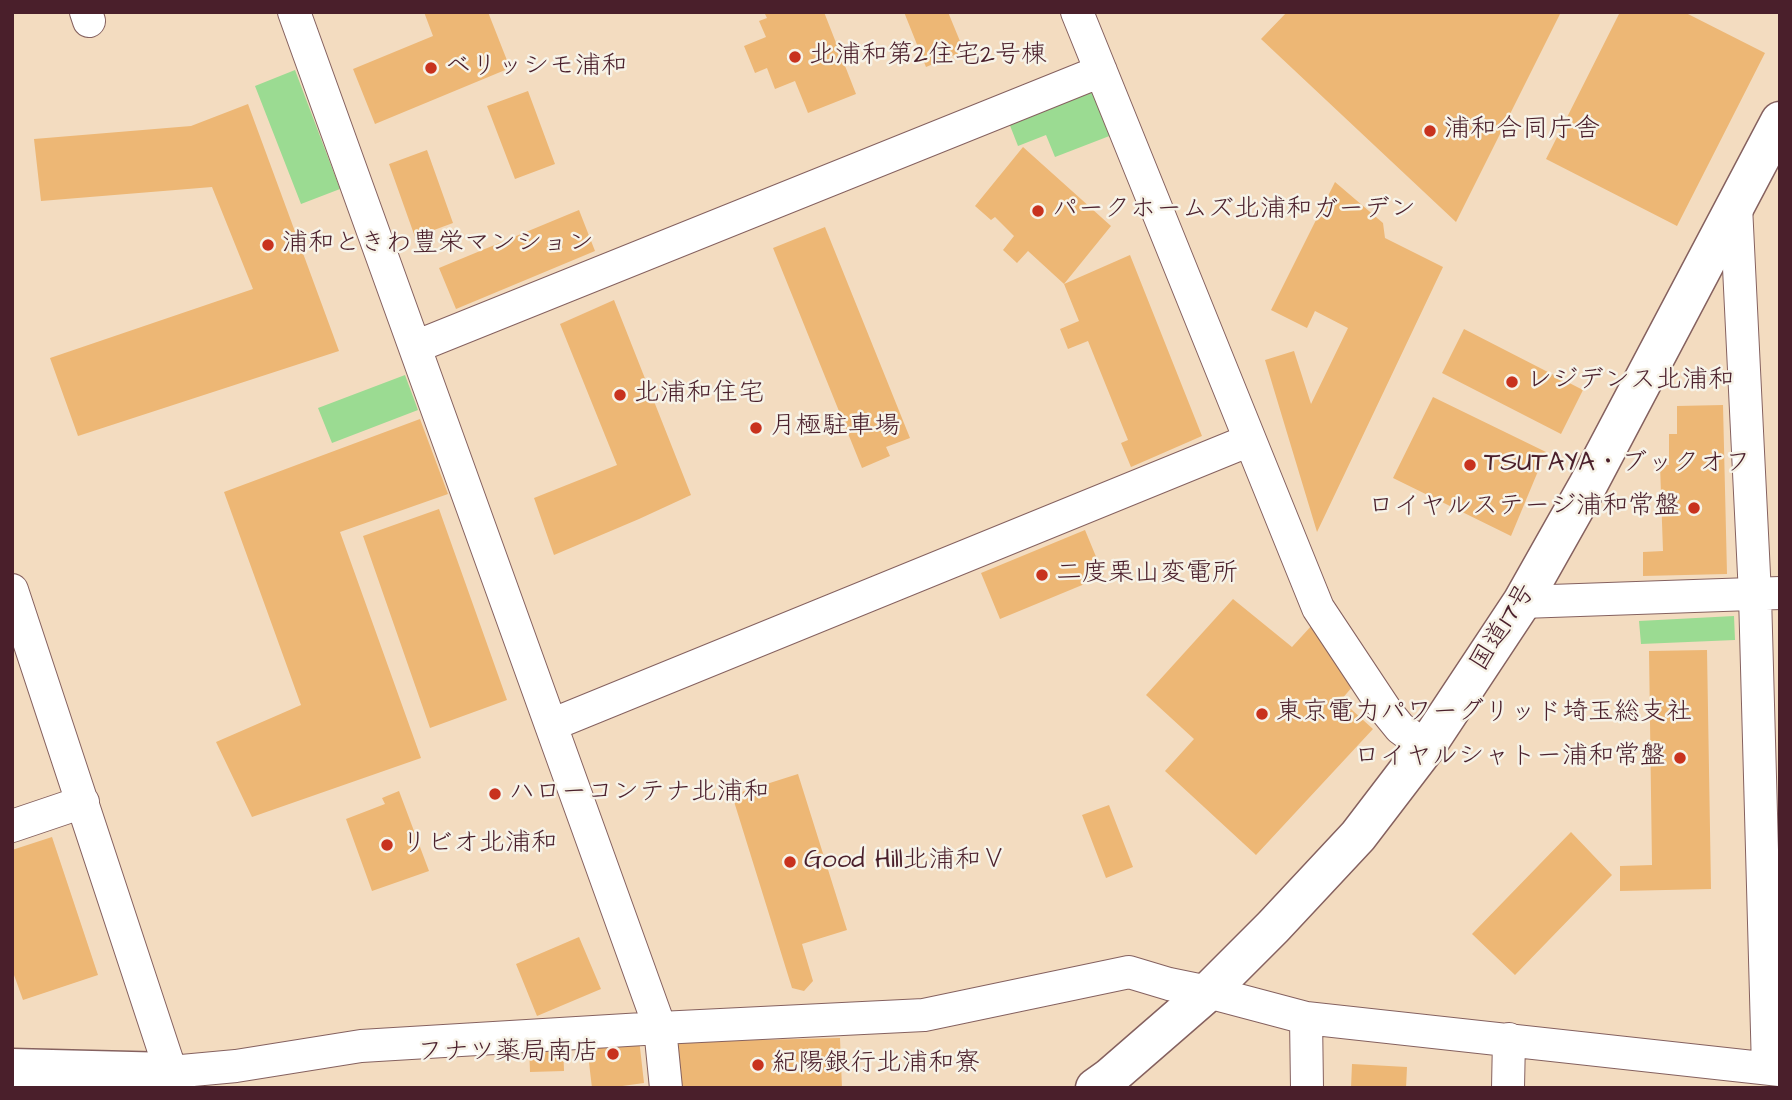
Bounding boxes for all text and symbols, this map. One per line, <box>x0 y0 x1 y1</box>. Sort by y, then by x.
place label: 北浦和第2住宅2号棟 <box>809 41 1047 73</box>
marker: 北浦和第2住宅2号棟 <box>787 49 803 65</box>
place label: ベリッシモ浦和 <box>445 52 627 84</box>
marker: ベリッシモ浦和 <box>423 60 439 76</box>
place label: 浦和合同庁舎 <box>1444 115 1600 147</box>
marker: 浦和合同庁舎 <box>1422 123 1438 139</box>
place label: パークホームズ北浦和ガーデン <box>1052 195 1416 227</box>
marker: パークホームズ北浦和ガーデン <box>1030 203 1046 219</box>
place label: 浦和ときわ豊栄マンション <box>282 229 594 261</box>
marker: 浦和ときわ豊栄マンション <box>260 237 276 253</box>
place label: レジデンス北浦和 <box>1526 366 1734 398</box>
marker: レジデンス北浦和 <box>1504 374 1520 390</box>
place label: 北浦和住宅 <box>634 379 764 411</box>
marker: 北浦和住宅 <box>612 387 628 403</box>
place label: 月極駐車場 <box>770 412 900 444</box>
marker: 月極駐車場 <box>748 420 764 436</box>
place label: TSUTAYA・ブックオフ <box>1484 449 1751 481</box>
marker: TSUTAYA・ブックオフ <box>1462 457 1478 473</box>
place label: ロイヤルステージ浦和常盤 <box>1368 492 1680 524</box>
marker: ロイヤルステージ浦和常盤 <box>1686 500 1702 516</box>
place label: 二度栗山変電所 <box>1056 559 1238 591</box>
marker: 二度栗山変電所 <box>1034 567 1050 583</box>
street label: 国道17号 <box>1465 578 1543 678</box>
place label: 東京電力パワーグリッド埼玉総支社 <box>1276 698 1692 730</box>
marker: 東京電力パワーグリッド埼玉総支社 <box>1254 706 1270 722</box>
place label: ロイヤルシャトー浦和常盤 <box>1354 742 1666 774</box>
marker: ロイヤルシャトー浦和常盤 <box>1672 750 1688 766</box>
place label: ハローコンテナ北浦和 <box>509 778 769 810</box>
marker: ハローコンテナ北浦和 <box>487 786 503 802</box>
place label: リビオ北浦和 <box>401 829 557 861</box>
marker: リビオ北浦和 <box>379 837 395 853</box>
place label: Good Hill北浦和Ⅴ <box>804 846 1007 878</box>
marker: Good Hill北浦和Ⅴ <box>782 854 798 870</box>
place label: フナツ薬局南店 <box>417 1038 599 1070</box>
marker: フナツ薬局南店 <box>605 1046 621 1062</box>
place label: 紀陽銀行北浦和寮 <box>772 1049 980 1081</box>
marker: 紀陽銀行北浦和寮 <box>750 1057 766 1073</box>

